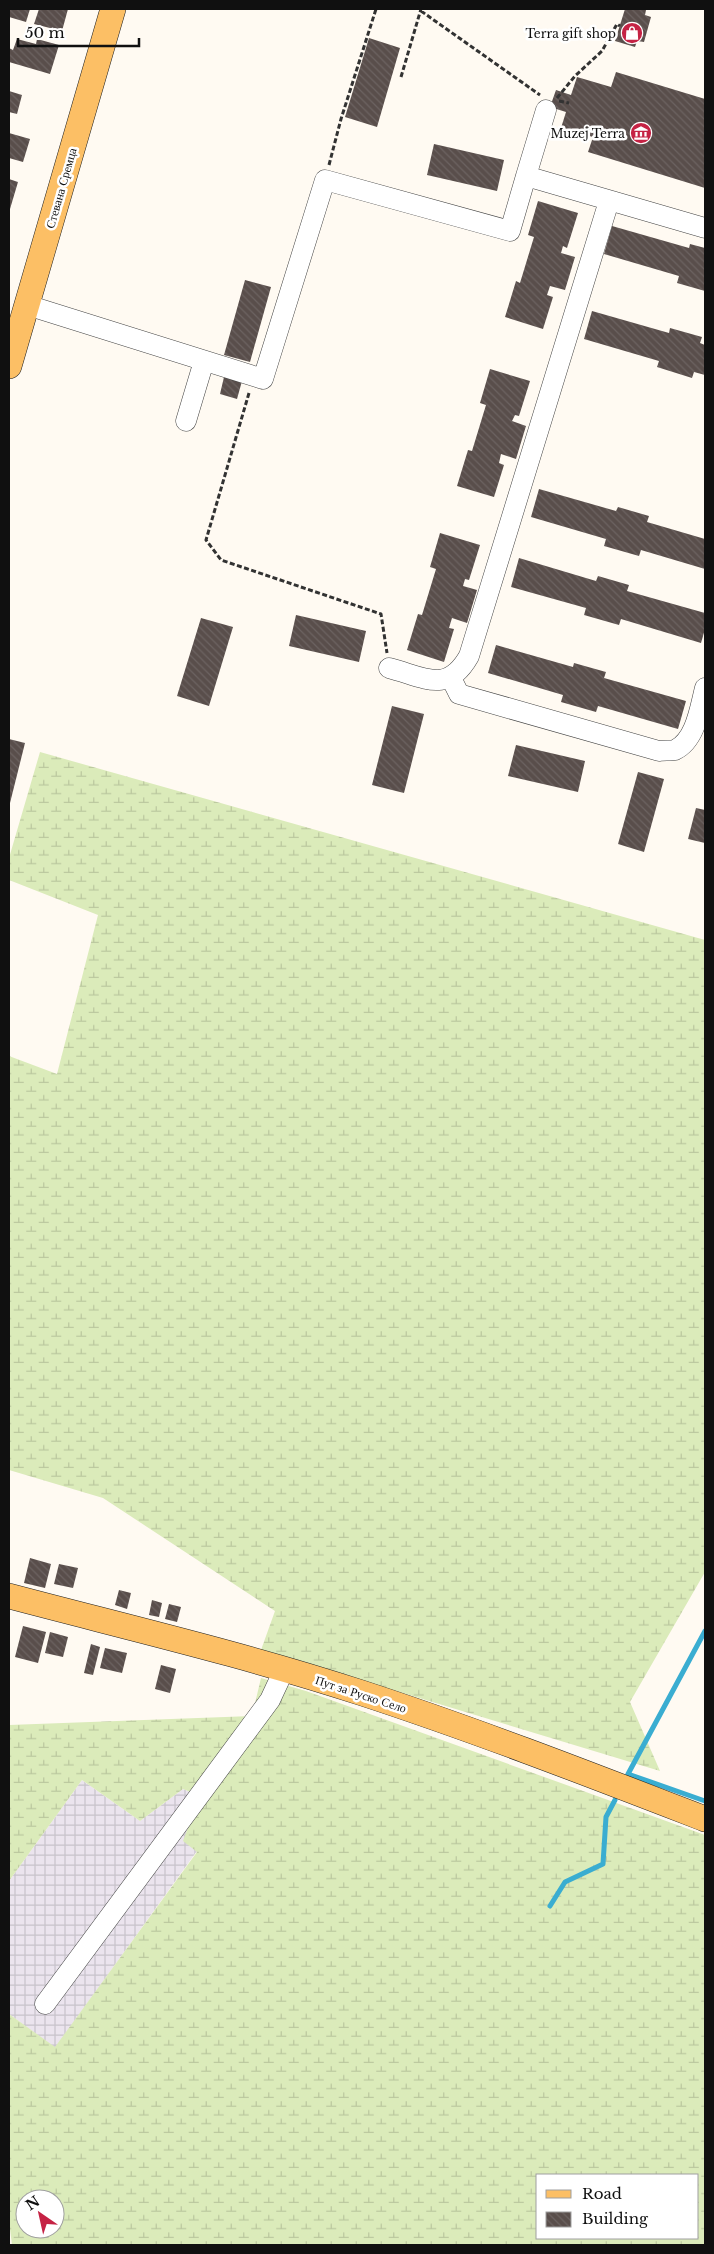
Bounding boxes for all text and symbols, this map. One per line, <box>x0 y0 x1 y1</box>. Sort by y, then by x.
scale bar <box>18 15 139 47</box>
shop icon: Terra gift shop <box>620 21 644 45</box>
text: 50 m <box>25 23 65 42</box>
place label: Terra gift shop <box>525 26 616 41</box>
museum icon: Muzej Terra <box>629 121 653 145</box>
place label: Muzej Terra <box>551 126 625 141</box>
street label: Стевана Сремца <box>42 145 80 230</box>
street label: Пут за Руско Село <box>314 1672 408 1716</box>
legend <box>536 2174 699 2239</box>
text: Road <box>582 2184 622 2203</box>
north arrow <box>15 2189 65 2239</box>
text: N <box>22 2192 43 2214</box>
text: Building <box>582 2209 649 2228</box>

